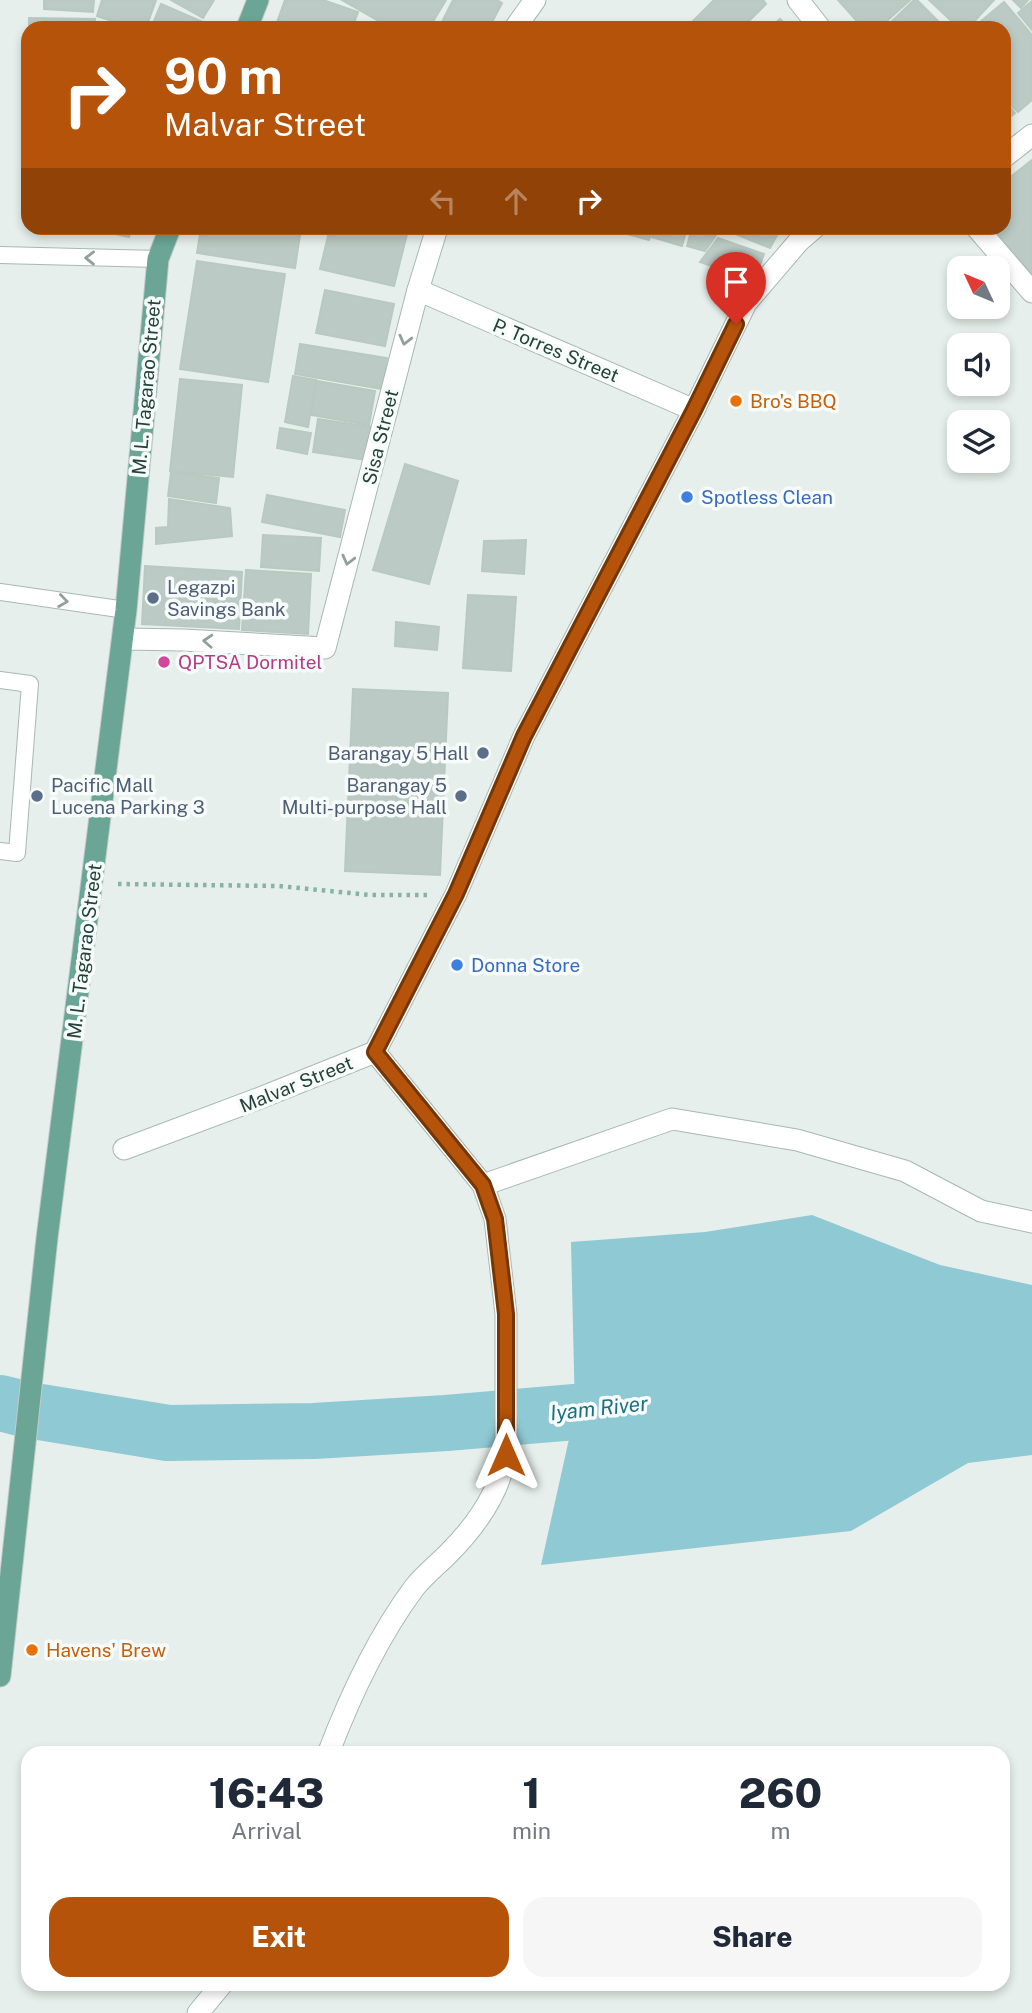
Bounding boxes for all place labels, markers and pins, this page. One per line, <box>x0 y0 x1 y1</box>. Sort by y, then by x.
pin <box>706 252 766 324</box>
place label: Bro's BBQ <box>750 390 837 412</box>
marker: Bro's BBQ <box>728 393 744 409</box>
place label: Spotless Clean <box>701 486 833 508</box>
marker: Spotless Clean <box>679 489 695 505</box>
place label: Legazpi Savings Bank <box>167 576 286 620</box>
marker: Legazpi Savings Bank <box>145 590 161 606</box>
place label: QPTSA Dormitel <box>178 651 322 673</box>
marker: QPTSA Dormitel <box>156 654 172 670</box>
place label: Barangay 5 Hall <box>328 742 469 764</box>
marker: Barangay 5 Hall <box>475 745 491 761</box>
place label: Pacific Mall Lucena Parking 3 <box>51 774 205 818</box>
place label: Barangay 5 Multi-purpose Hall <box>282 774 447 818</box>
marker: Pacific Mall Lucena Parking 3 <box>29 788 45 804</box>
marker: Barangay 5 Multi-purpose Hall <box>453 788 469 804</box>
place label: Donna Store <box>471 954 580 976</box>
marker: Donna Store <box>449 957 465 973</box>
place label: Havens' Brew <box>46 1639 166 1661</box>
marker: Havens' Brew <box>24 1642 40 1658</box>

